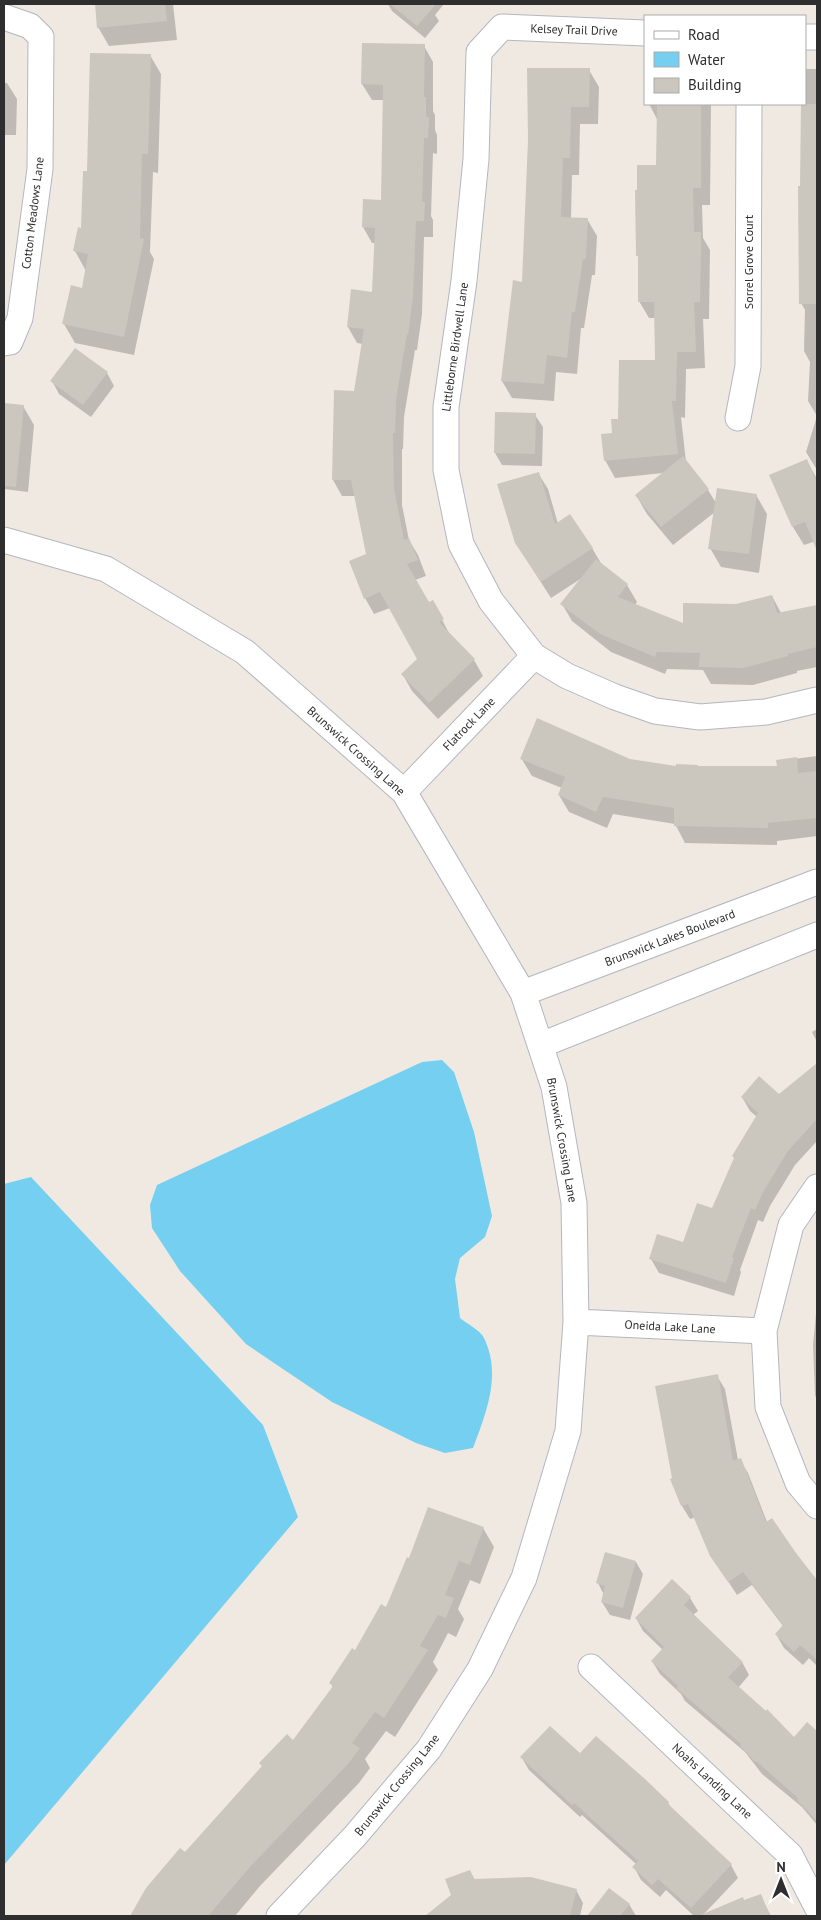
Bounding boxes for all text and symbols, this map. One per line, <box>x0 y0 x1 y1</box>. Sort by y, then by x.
legend <box>644 15 806 105</box>
street label: Kelsey Trail Drive <box>530 20 618 39</box>
text: Road <box>688 25 720 44</box>
text: Water <box>688 50 725 69</box>
text: Building <box>688 75 742 94</box>
street label: Cotton Meadows Lane <box>18 156 47 270</box>
street label: Sorrel Grove Court <box>741 215 756 309</box>
street label: Littleborne Birdwell Lane <box>438 281 471 413</box>
street label: Flatrock Lane <box>439 694 498 754</box>
street label: Brunswick Crossing Lane <box>304 703 408 799</box>
street label: Brunswick Lakes Boulevard <box>602 906 737 969</box>
street label: Brunswick Crossing Lane <box>544 1076 581 1203</box>
street label: Oneida Lake Lane <box>624 1317 716 1336</box>
street label: Brunswick Crossing Lane <box>351 1731 442 1839</box>
street label: Noahs Landing Lane <box>669 1740 756 1822</box>
north arrow <box>756 1855 806 1905</box>
text: N <box>776 1858 786 1876</box>

